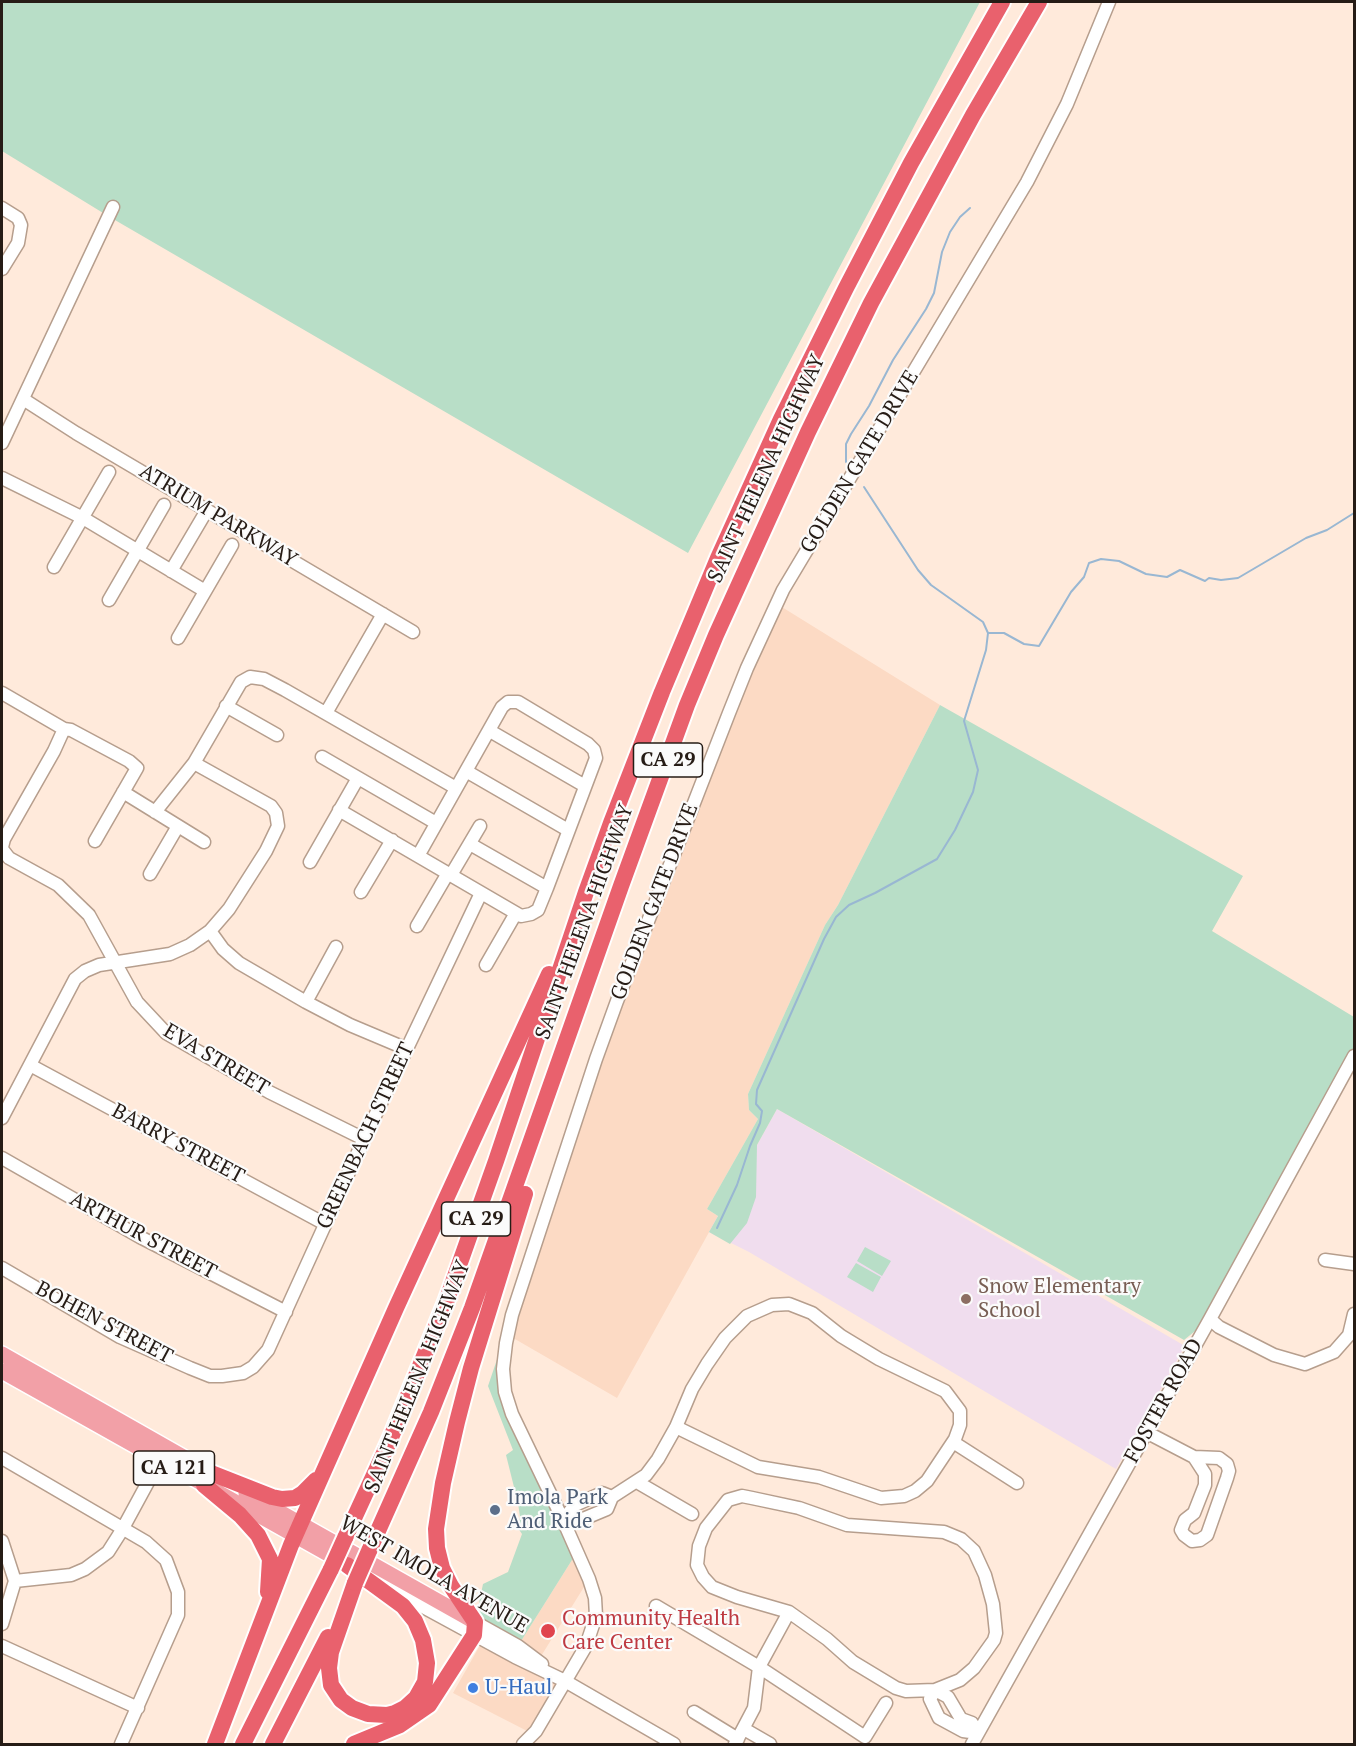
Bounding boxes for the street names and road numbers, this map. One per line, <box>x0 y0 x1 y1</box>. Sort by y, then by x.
street label: SAINT HELENA HIGHWAY <box>703 351 831 587</box>
street label: GOLDEN GATE DRIVE <box>795 366 925 558</box>
street label: ATRIUM PARKWAY <box>134 459 302 573</box>
road number: CA 29 <box>634 743 702 777</box>
street label: GOLDEN GATE DRIVE <box>606 800 704 1004</box>
street label: SAINT HELENA HIGHWAY <box>531 801 639 1043</box>
street label: EVA STREET <box>159 1019 273 1101</box>
street label: GREENBACH STREET <box>312 1039 420 1233</box>
street label: BARRY STREET <box>107 1099 249 1189</box>
street label: ARTHUR STREET <box>65 1187 221 1285</box>
road number: CA 29 <box>442 1202 510 1236</box>
street label: SAINT HELENA HIGHWAY <box>360 1257 476 1497</box>
street label: BOHEN STREET <box>31 1276 177 1370</box>
street label: FOSTER ROAD <box>1119 1334 1209 1468</box>
road number: CA 121 <box>134 1451 214 1485</box>
street label: WEST IMOLA AVENUE <box>335 1511 533 1639</box>

